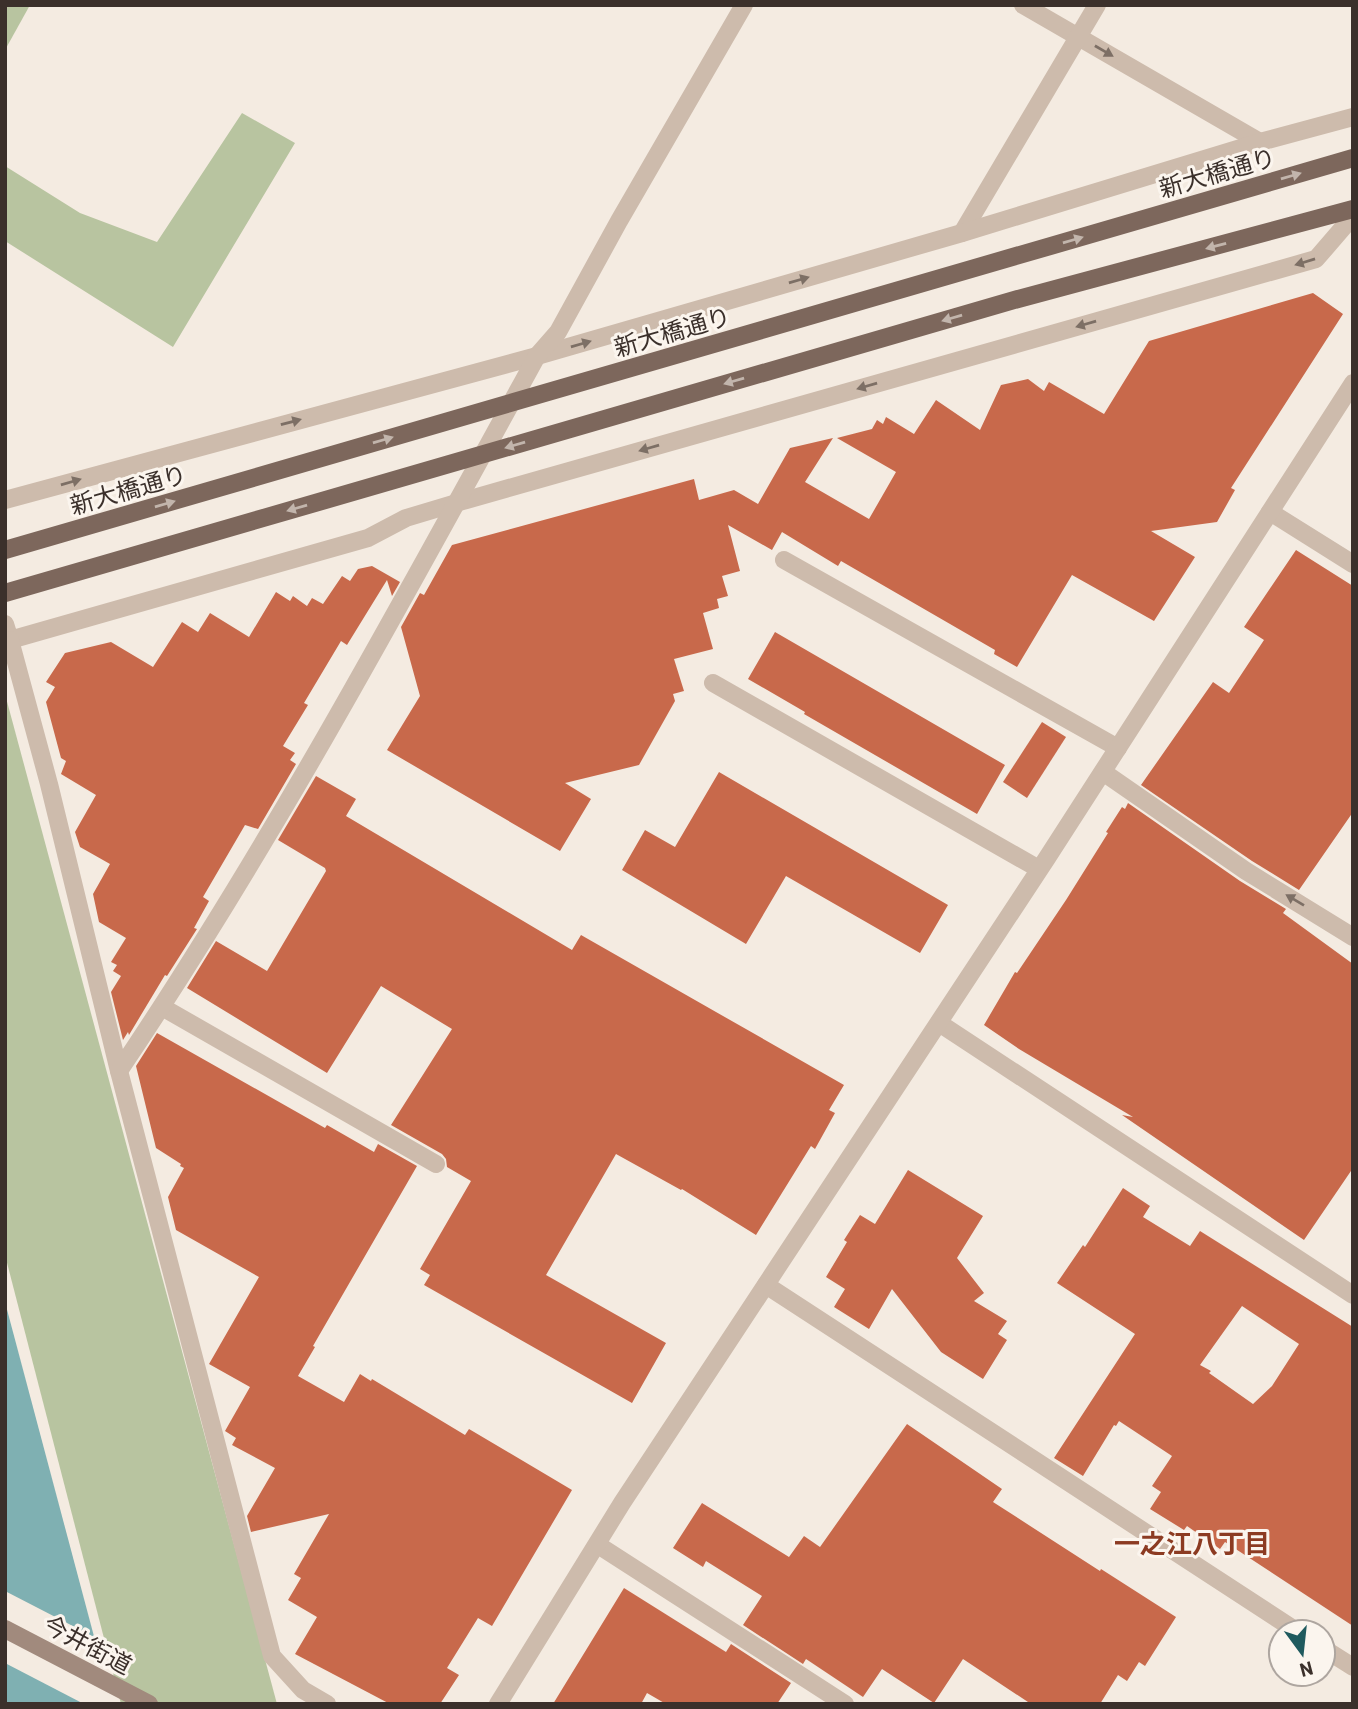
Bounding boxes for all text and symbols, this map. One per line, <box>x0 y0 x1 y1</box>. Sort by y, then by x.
one-way arrow <box>1094 45 1113 57</box>
street label: 新大橋通り <box>1155 142 1279 202</box>
one-way arrow <box>1281 170 1302 180</box>
one-way arrow <box>1063 234 1084 244</box>
one-way arrow <box>1205 241 1227 252</box>
one-way arrow <box>1295 258 1316 268</box>
one-way arrow <box>789 274 811 285</box>
street label: 新大橋通り <box>610 301 734 361</box>
one-way arrow <box>941 313 962 323</box>
one-way arrow <box>1076 320 1097 330</box>
one-way arrow <box>571 338 592 348</box>
one-way arrow <box>723 377 744 387</box>
one-way arrow <box>857 381 878 391</box>
one-way arrow <box>280 417 301 427</box>
one-way arrow <box>373 435 394 445</box>
one-way arrow <box>504 440 525 450</box>
one-way arrow <box>638 444 659 454</box>
street label: 新大橋通り <box>66 459 190 519</box>
one-way arrow <box>60 476 82 487</box>
one-way arrow <box>155 498 176 508</box>
one-way arrow <box>286 504 307 514</box>
one-way arrow <box>1285 894 1304 907</box>
district label: 一之江八丁目 <box>1114 1527 1270 1558</box>
street label: 今井街道 <box>39 1609 137 1679</box>
north arrow <box>1267 1618 1337 1688</box>
text: N <box>1297 1657 1316 1683</box>

